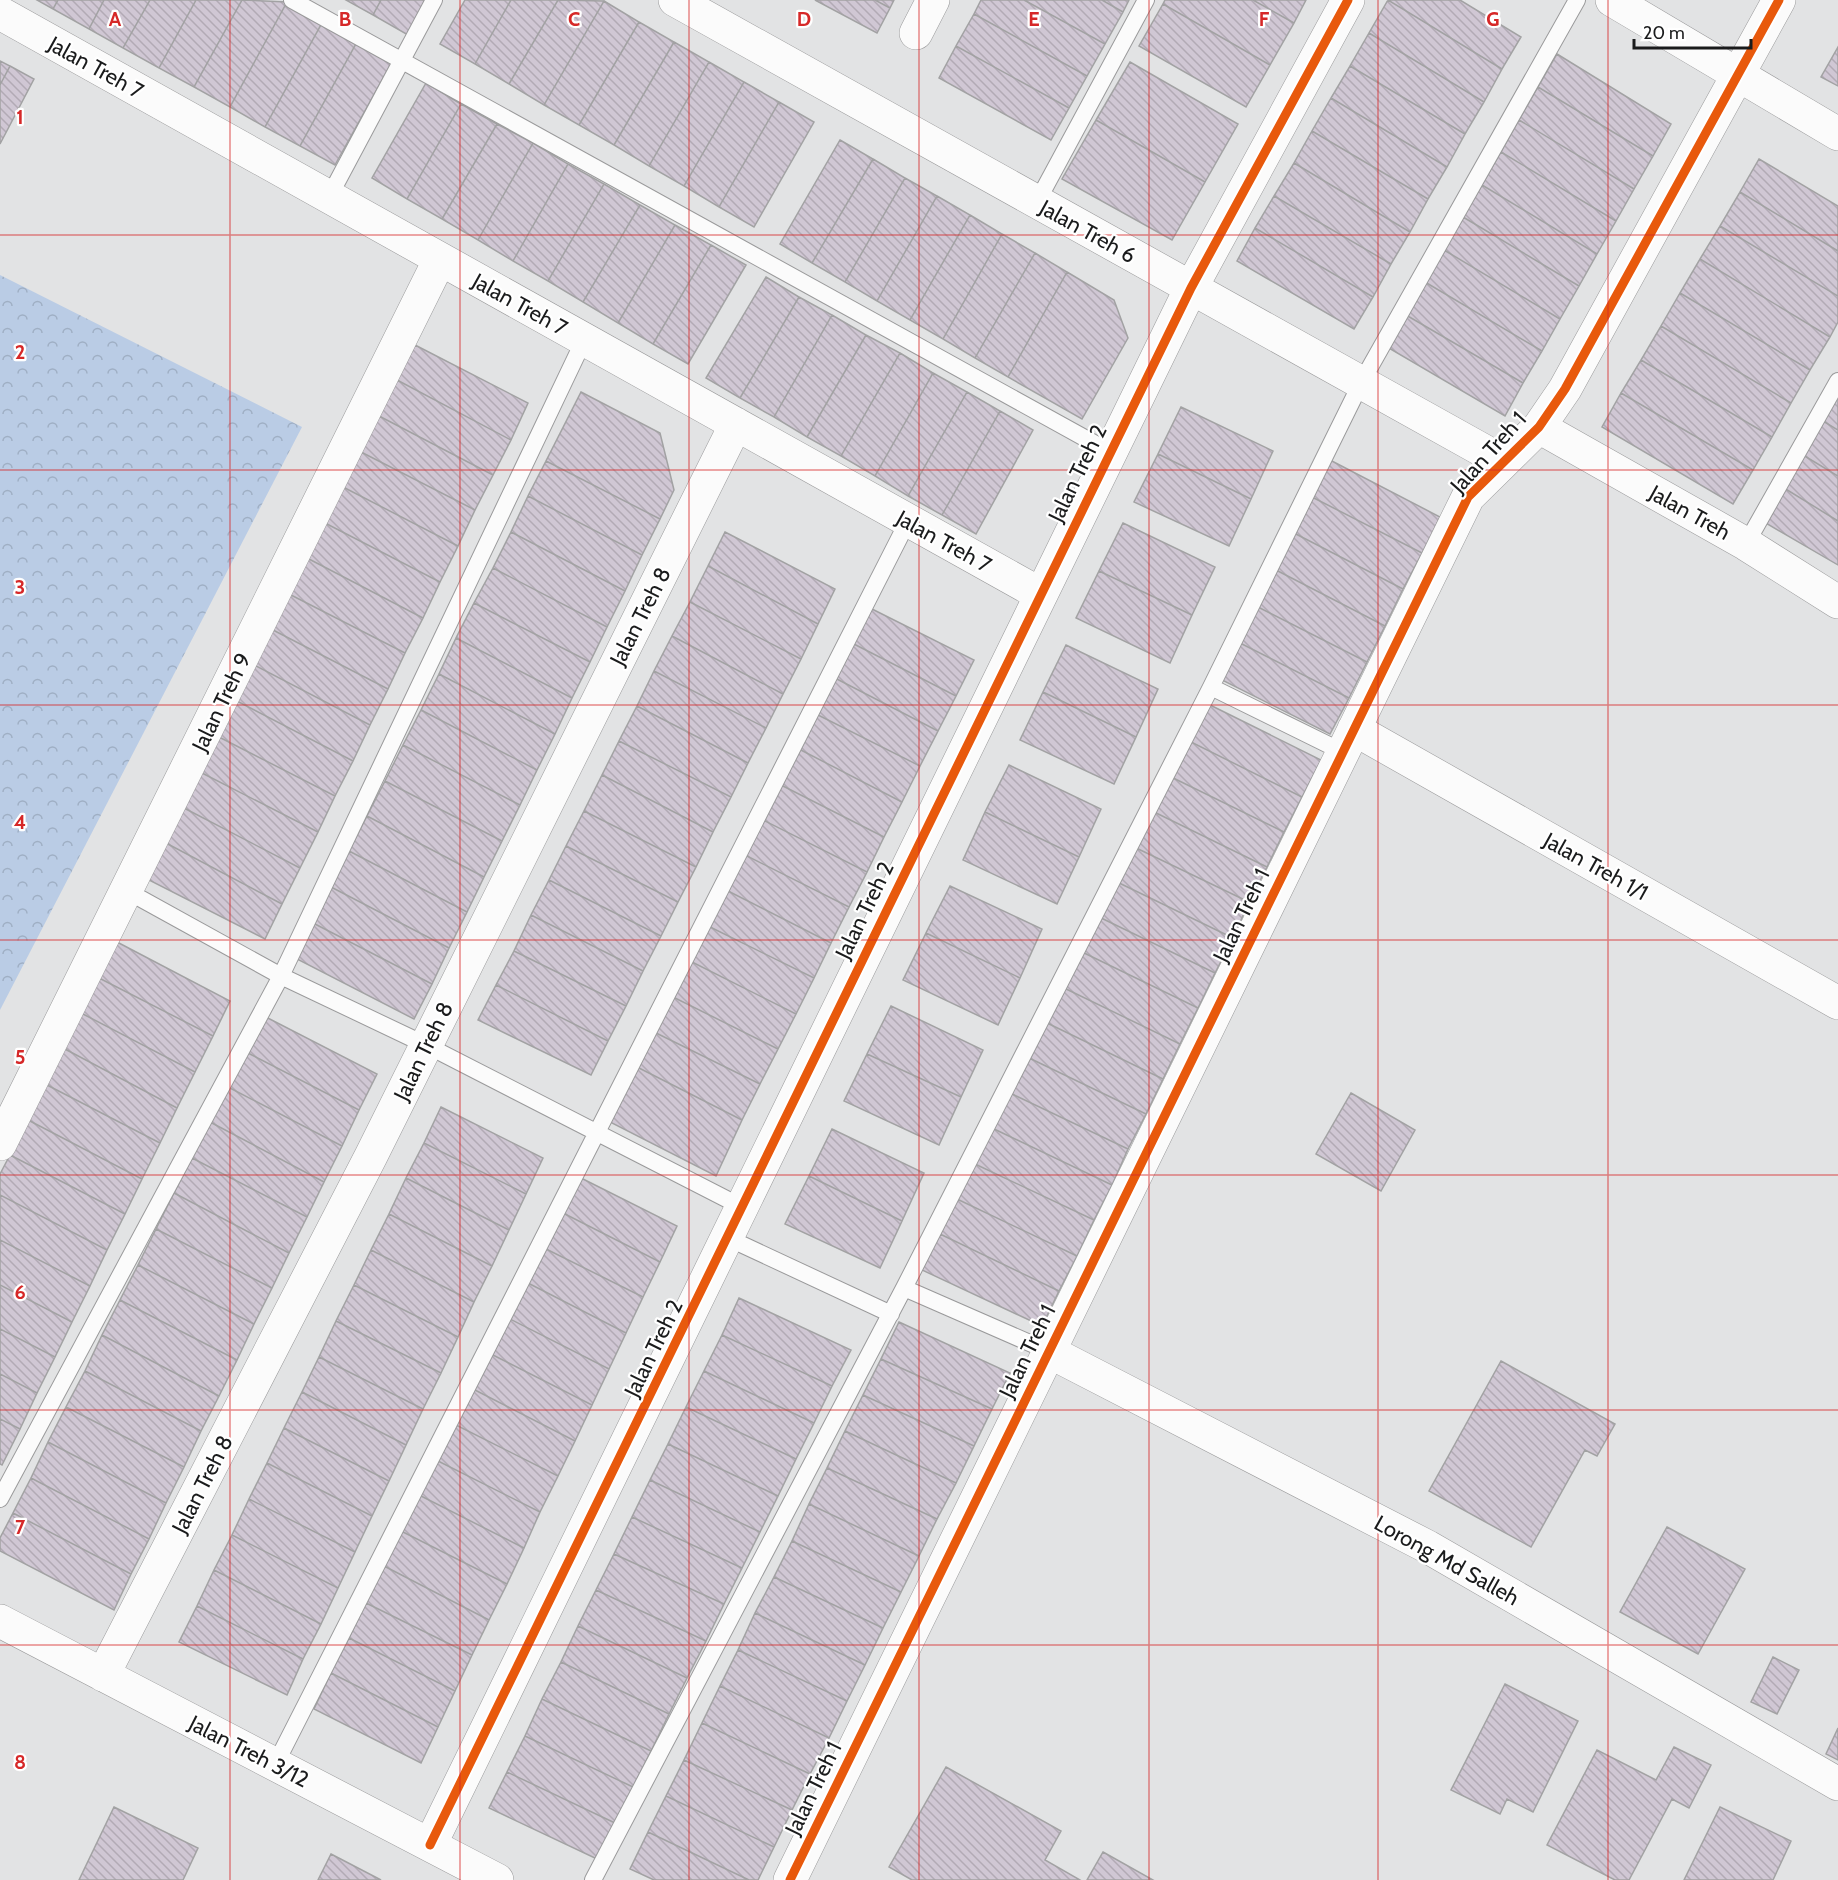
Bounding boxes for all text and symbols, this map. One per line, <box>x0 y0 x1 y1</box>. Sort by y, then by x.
text: A <box>109 7 122 31</box>
text: B <box>339 7 351 31</box>
text: C <box>568 7 580 31</box>
text: D <box>797 7 811 31</box>
text: E <box>1028 7 1040 31</box>
text: F <box>1259 7 1270 31</box>
text: G <box>1486 7 1500 31</box>
scale bar <box>1634 12 1751 50</box>
text: 20 m <box>1643 22 1685 44</box>
street label: Jalan Treh 7 <box>43 30 148 105</box>
text: 1 <box>16 105 24 129</box>
street label: Jalan Treh 6 <box>1034 193 1141 269</box>
street label: Jalan Treh 7 <box>467 267 572 342</box>
text: 2 <box>15 340 25 364</box>
street label: Jalan Treh 1 <box>1444 406 1532 500</box>
street label: Jalan Treh 2 <box>1042 420 1113 527</box>
street label: Jalan Treh <box>1644 479 1735 546</box>
street label: Jalan Treh 7 <box>891 504 996 579</box>
street label: Jalan Treh 8 <box>604 562 677 671</box>
text: 3 <box>15 575 25 599</box>
street label: Jalan Treh 9 <box>186 649 257 757</box>
text: 4 <box>14 810 26 834</box>
street label: Jalan Treh 1/1 <box>1538 826 1653 906</box>
street label: Jalan Treh 2 <box>829 857 900 964</box>
street label: Jalan Treh 1 <box>1207 864 1276 967</box>
street label: Jalan Treh 8 <box>387 997 459 1106</box>
text: 5 <box>15 1045 25 1069</box>
text: 6 <box>14 1280 26 1304</box>
street label: Jalan Treh 2 <box>618 1295 689 1402</box>
street label: Jalan Treh 1 <box>993 1300 1062 1403</box>
street label: Jalan Treh 8 <box>166 1430 239 1539</box>
street label: Lorong Md Salleh <box>1370 1509 1524 1611</box>
text: 7 <box>15 1515 26 1539</box>
street label: Jalan Treh 3/12 <box>183 1709 313 1793</box>
street label: Jalan Treh 1 <box>779 1737 848 1840</box>
text: 8 <box>14 1750 26 1774</box>

